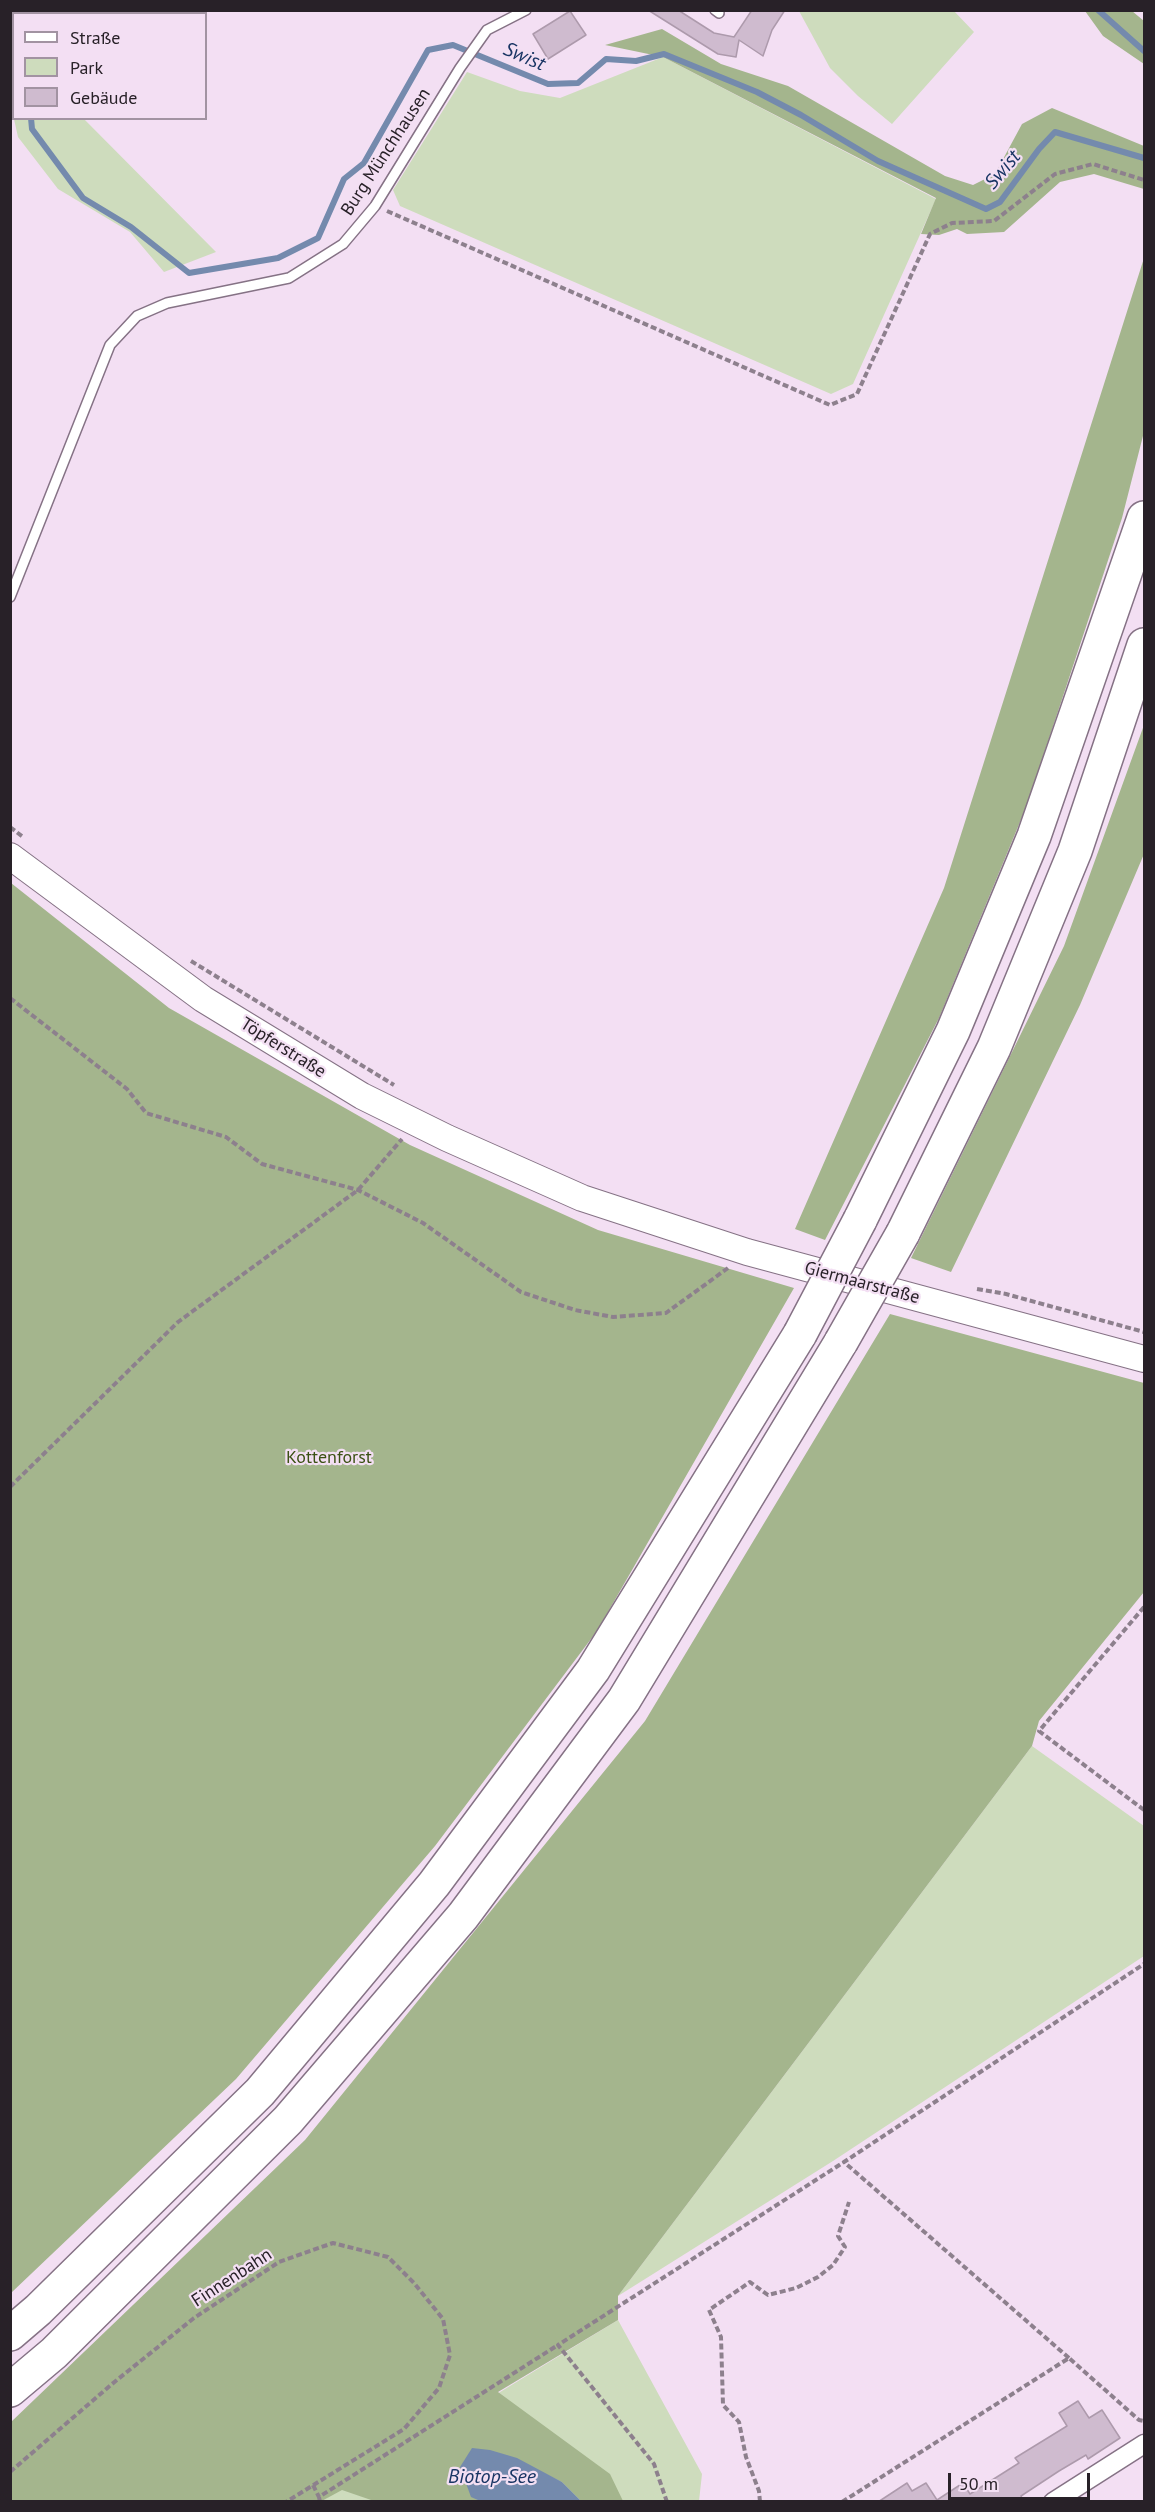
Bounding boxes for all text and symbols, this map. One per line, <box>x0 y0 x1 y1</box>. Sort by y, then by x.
legend <box>12 12 207 120</box>
text: Straße <box>70 26 121 49</box>
water label: Swist <box>499 38 549 76</box>
text: Park <box>70 56 103 79</box>
street label: Burg Münchhausen <box>337 84 435 220</box>
text: Gebäude <box>70 86 137 109</box>
water label: Swist <box>980 146 1026 194</box>
street label: Töpferstraße <box>236 1013 330 1083</box>
street label: Giermaarstraße <box>802 1257 922 1309</box>
park label: Kottenforst <box>286 1447 372 1469</box>
street label: Finnenbahn <box>188 2244 276 2312</box>
scale bar <box>951 2461 1094 2499</box>
water label: Biotop-See <box>448 2465 536 2489</box>
text: 50 m <box>959 2472 998 2495</box>

